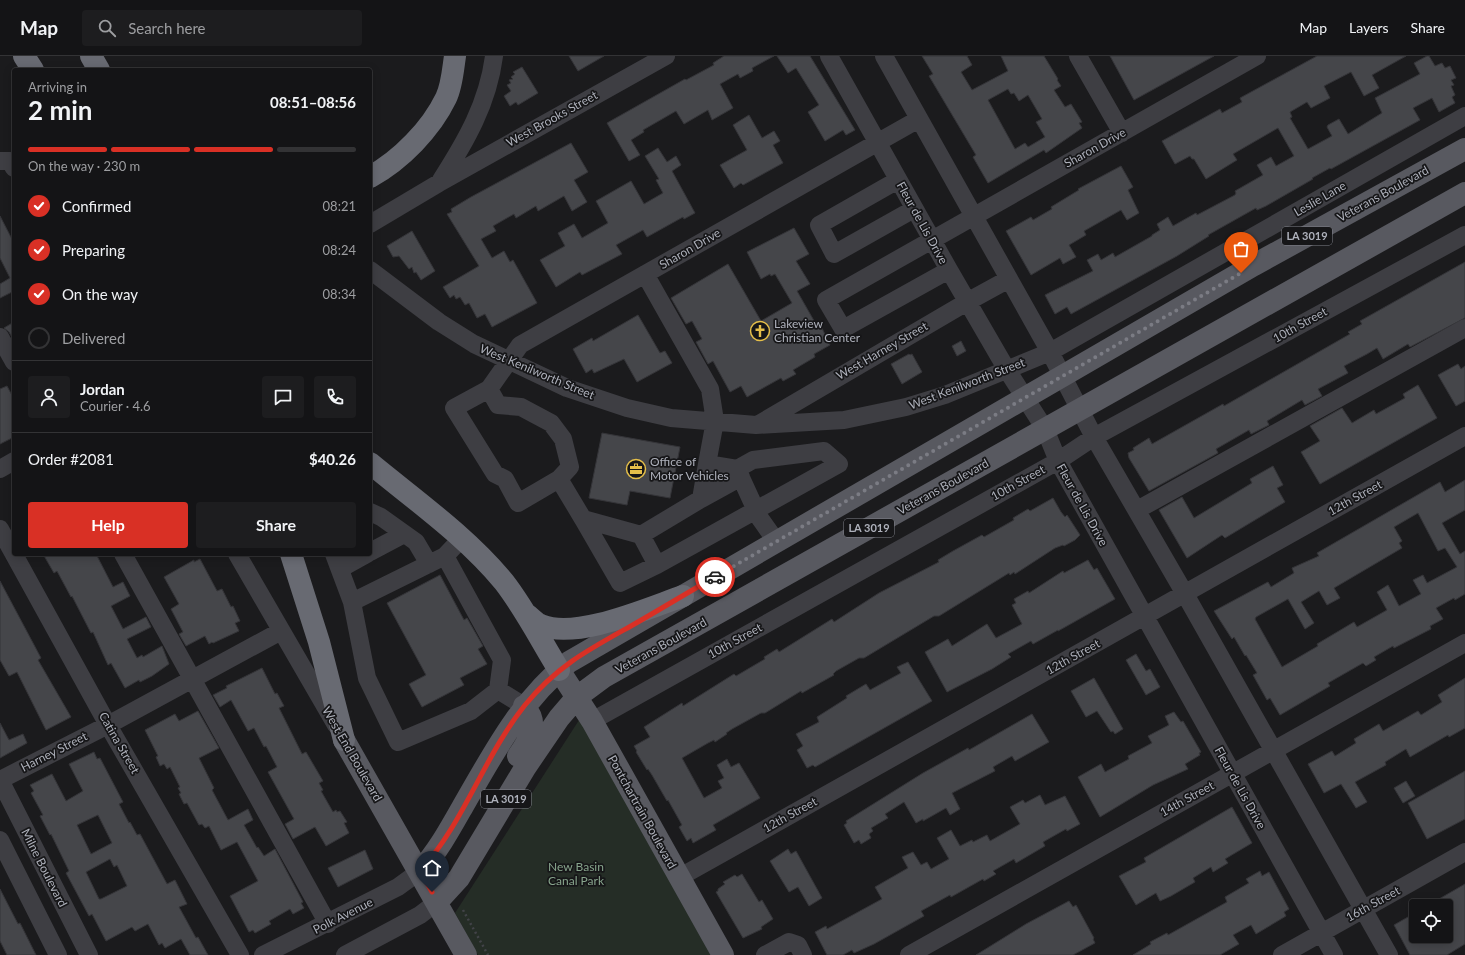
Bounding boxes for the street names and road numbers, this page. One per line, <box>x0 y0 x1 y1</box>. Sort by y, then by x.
street label: West Brooks Street <box>504 87 601 150</box>
street label: Sharon Drive <box>1061 124 1128 171</box>
street label: Veterans Boulevard <box>1334 162 1431 225</box>
street label: Leslie Lane <box>1291 178 1348 219</box>
street label: Fleur de Lis Drive <box>894 179 951 267</box>
street label: Sharon Drive <box>656 225 723 272</box>
road number: LA 3019 <box>1282 227 1332 245</box>
street label: 10th Street <box>1270 303 1330 346</box>
street label: West Harney Street <box>833 318 931 383</box>
street label: West Kenilworth Street <box>478 341 597 403</box>
street label: West Kenilworth Street <box>907 354 1028 413</box>
street label: Veterans Boulevard <box>894 455 991 518</box>
street label: 10th Street <box>988 461 1048 504</box>
street label: Fleur de Lis Drive <box>1054 461 1111 549</box>
street label: 12th Street <box>1325 476 1385 519</box>
road number: LA 3019 <box>844 519 894 537</box>
street label: Veterans Boulevard <box>612 614 709 677</box>
street label: 10th Street <box>705 619 765 662</box>
street label: 12th Street <box>1043 635 1103 678</box>
street label: West End Boulevard <box>319 704 386 804</box>
street label: Catina Street <box>96 709 143 777</box>
street label: Harney Street <box>18 728 90 775</box>
street label: Fleur de Lis Drive <box>1212 744 1269 832</box>
street label: Pontchartrain Boulevard <box>605 752 680 871</box>
street label: 14th Street <box>1157 777 1217 820</box>
road number: LA 3019 <box>481 790 531 808</box>
street label: 12th Street <box>760 793 820 836</box>
street label: Milne Boulevard <box>18 826 71 909</box>
street label: 16th Street <box>1343 882 1403 925</box>
street label: Polk Avenue <box>310 894 375 937</box>

